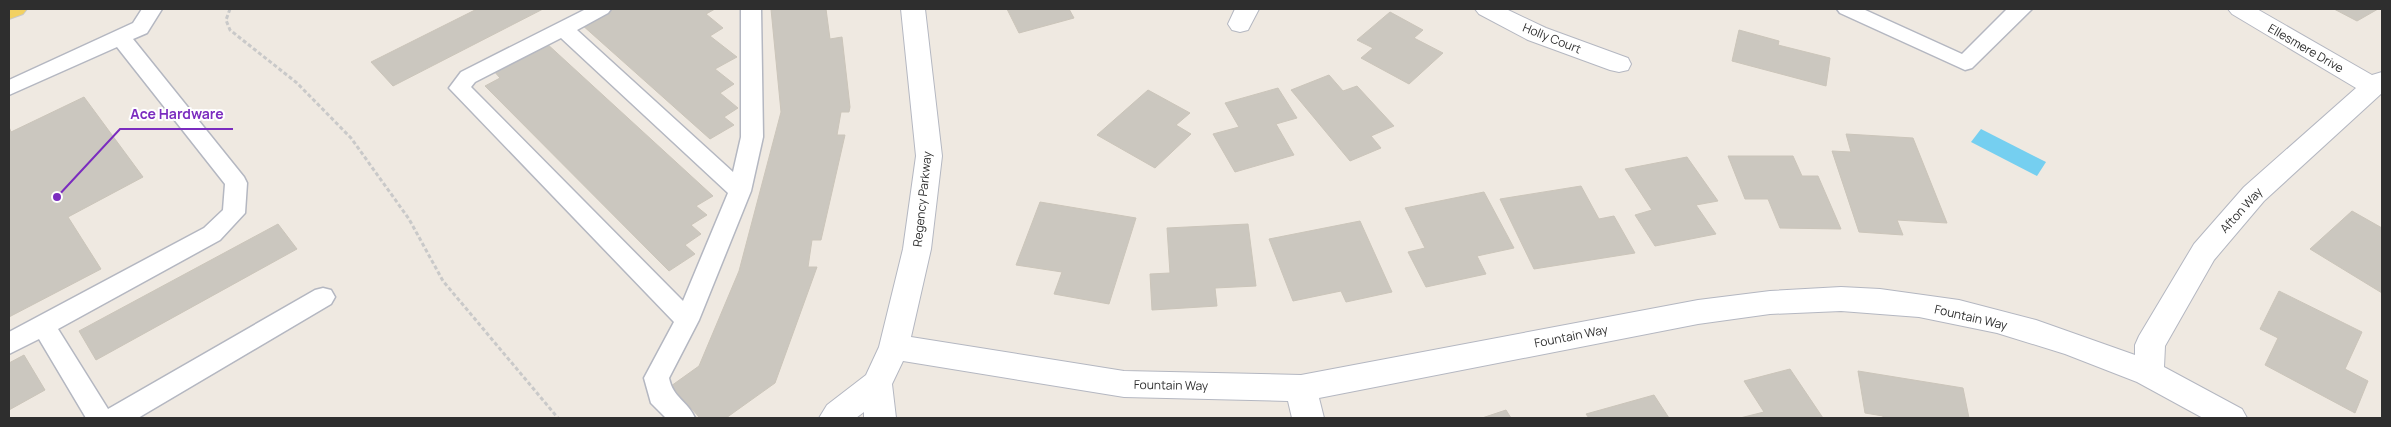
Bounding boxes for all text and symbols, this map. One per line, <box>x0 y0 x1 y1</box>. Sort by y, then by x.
street label: Holly Court <box>1520 19 1584 57</box>
street label: Ellesmere Drive <box>2265 19 2347 77</box>
callout: Ace Hardware <box>120 100 233 129</box>
text: Ace Hardware <box>130 104 224 123</box>
street label: Regency Parkway <box>909 150 936 248</box>
street label: Afton Way <box>2216 183 2267 237</box>
street label: Fountain Way <box>1933 300 2010 334</box>
street label: Fountain Way <box>1533 320 1610 351</box>
street label: Fountain Way <box>1134 376 1209 394</box>

